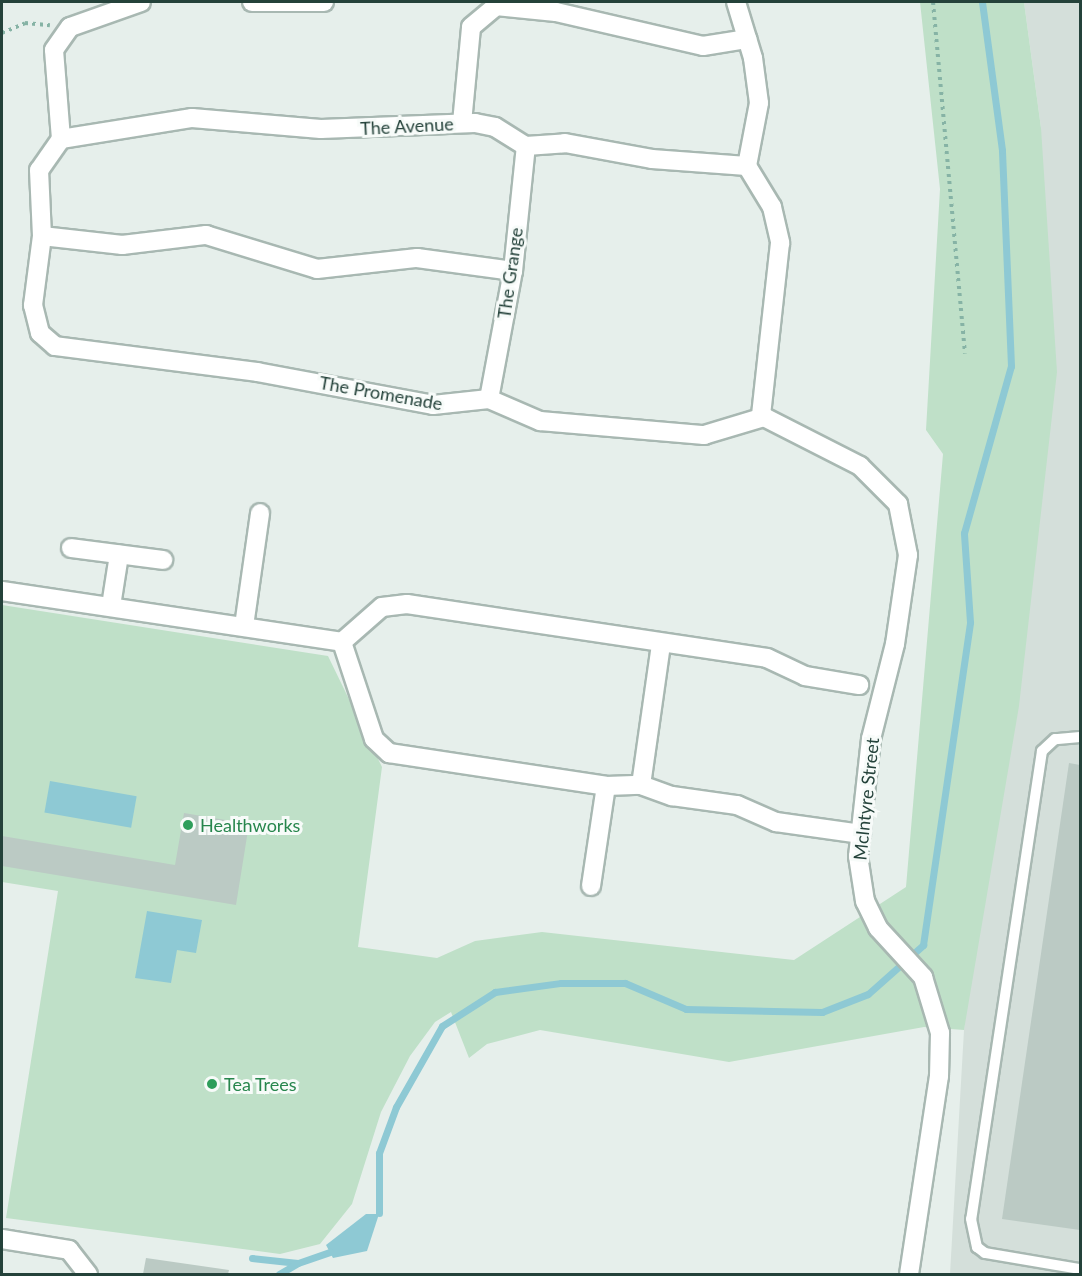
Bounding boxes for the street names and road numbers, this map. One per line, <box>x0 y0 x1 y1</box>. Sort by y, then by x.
street label: The Avenue <box>359 113 455 139</box>
street label: The Grange <box>493 226 527 320</box>
street label: The Promenade <box>318 372 444 414</box>
street label: McIntyre Street <box>849 737 883 861</box>

